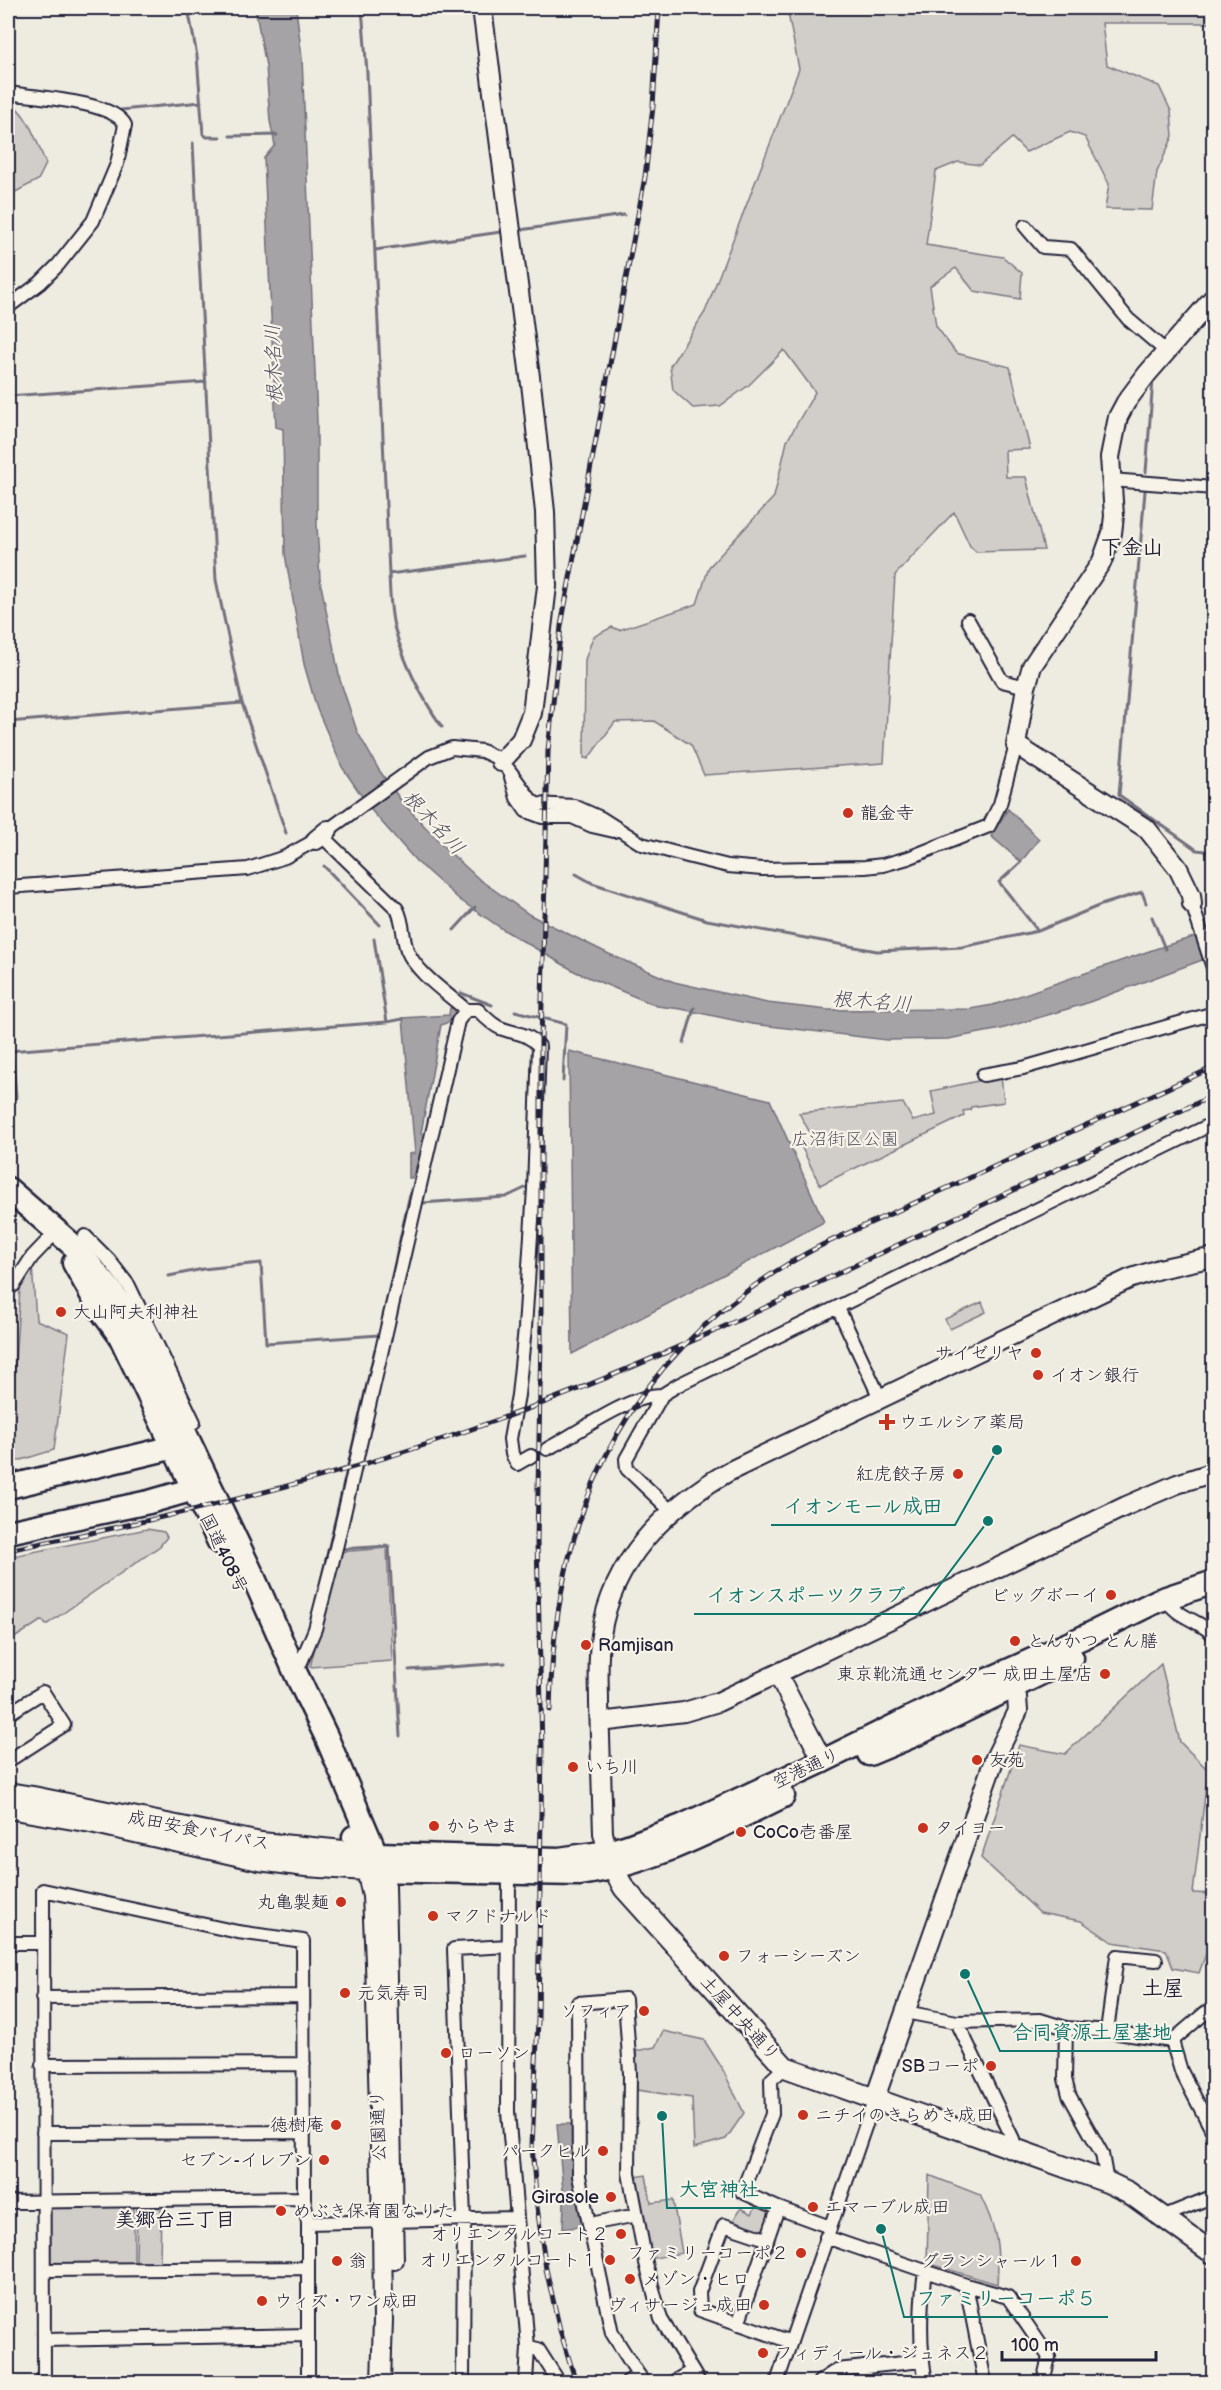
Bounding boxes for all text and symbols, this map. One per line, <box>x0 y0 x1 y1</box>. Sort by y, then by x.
water label: 根木名川 <box>261 324 287 404</box>
district label: 下金山 <box>1101 535 1164 560</box>
water label: 根木名川 <box>397 785 469 860</box>
place label: 龍金寺 <box>860 803 914 824</box>
marker: 龍金寺 <box>841 806 855 820</box>
water label: 根木名川 <box>831 987 913 1017</box>
park label: 広沼街区公園 <box>791 1129 899 1150</box>
place label: 大山阿夫利神社 <box>73 1302 199 1323</box>
marker: 大山阿夫利神社 <box>54 1305 68 1319</box>
place label: サイゼリヤ <box>935 1343 1024 1364</box>
marker: サイゼリヤ <box>1029 1346 1043 1360</box>
place label: イオン銀行 <box>1050 1365 1139 1386</box>
marker: イオン銀行 <box>1031 1368 1045 1382</box>
place label: ウエルシア薬局 <box>899 1412 1025 1433</box>
marker: ウエルシア薬局 <box>880 1415 894 1429</box>
place label: 紅虎餃子房 <box>856 1464 946 1485</box>
marker: 紅虎餃子房 <box>951 1467 965 1481</box>
callout: イオンモール成田 <box>771 1487 955 1525</box>
text: イオンモール成田 <box>784 1495 942 1519</box>
street label: 国道408号 <box>195 1510 252 1596</box>
callout: イオンスポーツクラブ <box>694 1576 918 1614</box>
text: イオンスポーツクラブ <box>706 1584 906 1608</box>
place label: ビッグボーイ <box>991 1585 1099 1606</box>
marker: ビッグボーイ <box>1104 1588 1118 1602</box>
place label: とんかつ とん膳 <box>1027 1631 1158 1652</box>
marker: とんかつ とん膳 <box>1008 1634 1022 1648</box>
place label: Ramjisan <box>598 1635 674 1656</box>
marker: Ramjisan <box>579 1638 593 1652</box>
place label: 東京靴流通センター 成田土屋店 <box>837 1664 1093 1685</box>
marker: 東京靴流通センター 成田土屋店 <box>1098 1667 1112 1681</box>
street label: 空港通り <box>769 1744 843 1793</box>
place label: 友苑 <box>989 1750 1025 1771</box>
marker: 友苑 <box>970 1753 984 1767</box>
place label: いち川 <box>585 1757 639 1778</box>
marker: いち川 <box>566 1760 580 1774</box>
street label: 成田安食バイパス <box>126 1806 271 1855</box>
place label: からやま <box>446 1816 518 1837</box>
place label: タイヨー <box>935 1818 1005 1839</box>
marker: からやま <box>427 1819 441 1833</box>
marker: タイヨー <box>916 1821 930 1835</box>
place label: CoCo壱番屋 <box>753 1822 853 1843</box>
marker: CoCo壱番屋 <box>734 1825 748 1839</box>
place label: 丸亀製麺 <box>257 1892 329 1913</box>
marker: 丸亀製麺 <box>334 1895 348 1909</box>
place label: マクドナルド <box>445 1906 552 1927</box>
marker: マクドナルド <box>426 1909 440 1923</box>
place label: フォーシーズン <box>736 1946 861 1967</box>
marker: フォーシーズン <box>717 1949 731 1963</box>
street label: 土屋中央通り <box>696 1971 784 2065</box>
district label: 土屋 <box>1142 1976 1184 2001</box>
place label: 元気寿司 <box>357 1983 429 2004</box>
marker: 元気寿司 <box>338 1986 352 2000</box>
place label: ソフィア <box>560 2001 632 2022</box>
marker: ソフィア <box>637 2004 651 2018</box>
callout: 合同資源土屋基地 <box>1000 2013 1184 2051</box>
text: 合同資源土屋基地 <box>1012 2021 1172 2045</box>
place label: ローソン <box>458 2043 530 2064</box>
marker: ローソン <box>439 2046 453 2060</box>
place label: SBコーポ <box>902 2056 979 2077</box>
marker: SBコーポ <box>984 2059 998 2073</box>
street label: 公園通り <box>367 2090 390 2162</box>
place label: ニチイのきらめき成田 <box>815 2105 994 2126</box>
marker: ニチイのきらめき成田 <box>796 2108 810 2122</box>
place label: 徳樹庵 <box>270 2115 324 2136</box>
marker: 徳樹庵 <box>329 2118 343 2132</box>
place label: パークヒル <box>501 2141 591 2162</box>
marker: パークヒル <box>596 2144 610 2158</box>
place label: セブン-イレブン <box>179 2150 312 2171</box>
marker: セブン-イレブン <box>317 2153 331 2167</box>
callout: 大宮神社 <box>667 2170 771 2208</box>
text: 大宮神社 <box>679 2178 759 2202</box>
place label: Girasole <box>531 2187 599 2208</box>
marker: Girasole <box>604 2190 618 2204</box>
place label: エマーブル成田 <box>825 2197 950 2218</box>
marker: エマーブル成田 <box>806 2200 820 2214</box>
place label: めぶき保育園なりた <box>293 2201 455 2222</box>
marker: めぶき保育園なりた <box>274 2204 288 2218</box>
district label: 美郷台三丁目 <box>115 2208 235 2232</box>
place label: オリエンタルコート２ <box>430 2224 609 2245</box>
marker: オリエンタルコート２ <box>614 2227 628 2241</box>
place label: ファミリーコーポ２ <box>627 2243 789 2264</box>
marker: ファミリーコーポ２ <box>794 2246 808 2260</box>
place label: オリエンタルコート１ <box>419 2250 598 2271</box>
place label: 翁 <box>349 2251 367 2272</box>
place label: グランシャール１ <box>921 2251 1064 2272</box>
marker: オリエンタルコート１ <box>603 2253 617 2267</box>
marker: 翁 <box>330 2254 344 2268</box>
marker: グランシャール１ <box>1069 2254 1083 2268</box>
place label: メゾン・ヒロ <box>642 2269 750 2290</box>
marker: メゾン・ヒロ <box>623 2272 637 2286</box>
callout: ファミリーコーポ５ <box>904 2279 1108 2317</box>
text: ファミリーコーポ５ <box>916 2287 1096 2311</box>
place label: ウィズ・ワン成田 <box>274 2291 418 2312</box>
marker: ウィズ・ワン成田 <box>255 2294 269 2308</box>
place label: ヴィサージュ成田 <box>608 2295 752 2316</box>
marker: ヴィサージュ成田 <box>757 2298 771 2312</box>
scale bar <box>1002 2324 1156 2362</box>
text: 100 m <box>1011 2335 1059 2356</box>
place label: フィディール・ジュネス２ <box>775 2343 990 2364</box>
marker: フィディール・ジュネス２ <box>756 2346 770 2360</box>

